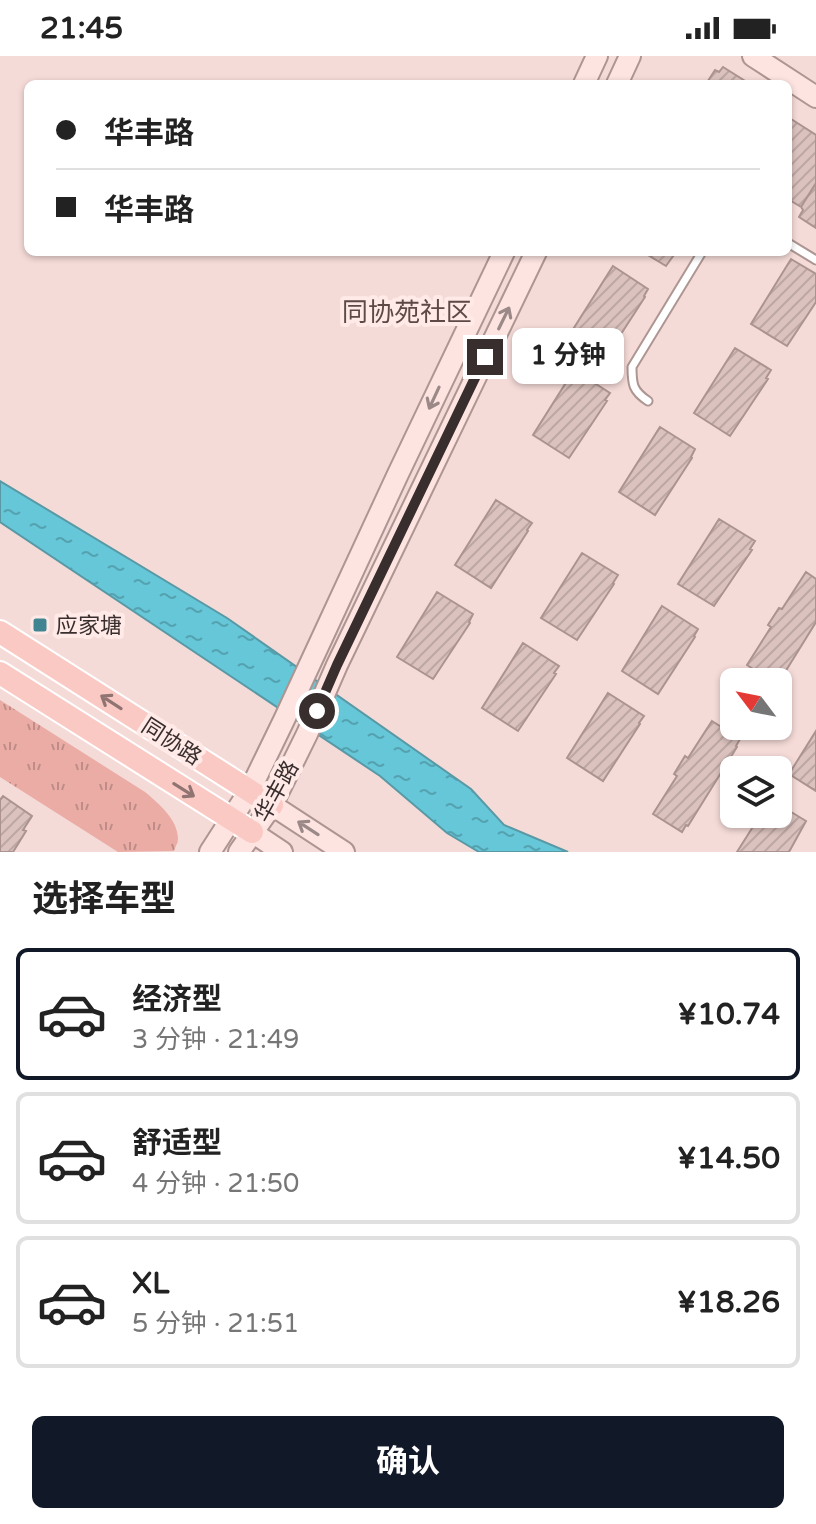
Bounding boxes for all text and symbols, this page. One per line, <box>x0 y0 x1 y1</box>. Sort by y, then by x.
text: 21:45 <box>40 10 123 47</box>
text: 华丰路 <box>104 115 194 152</box>
text: 华丰路 <box>104 192 194 229</box>
district label: 同协苑社区 <box>342 297 472 328</box>
one-way arrow <box>497 306 512 330</box>
callout: 1 分钟 <box>513 329 625 385</box>
route end <box>467 339 503 375</box>
text: 1 分钟 <box>530 340 606 371</box>
one-way arrow <box>426 386 441 410</box>
place label: 应家塘 <box>56 613 122 639</box>
marker: 应家塘 <box>31 616 49 634</box>
north arrow <box>720 668 792 740</box>
map controls <box>720 668 792 828</box>
route start <box>299 693 335 729</box>
one-way arrow <box>101 694 123 711</box>
street label: 同协路 <box>137 713 206 771</box>
street label: 华丰路 <box>250 756 304 827</box>
button: layers <box>720 756 792 828</box>
one-way arrow <box>172 783 195 799</box>
one-way arrow <box>297 820 319 837</box>
text: 选择车型 <box>32 878 176 921</box>
icon: car <box>36 978 108 1050</box>
text: 经济型 <box>132 981 222 1018</box>
text: ¥10.74 <box>677 996 780 1033</box>
text: 3 分钟 · 21:49 <box>132 1024 299 1055</box>
icon: car <box>36 1122 108 1194</box>
text: 舒适型 <box>132 1125 222 1162</box>
text: ¥14.50 <box>677 1140 780 1177</box>
text: 4 分钟 · 21:50 <box>132 1168 299 1199</box>
text: XL <box>132 1265 169 1302</box>
icon: car <box>36 1266 108 1338</box>
text: ¥18.26 <box>677 1284 780 1321</box>
text: 5 分钟 · 21:51 <box>132 1308 299 1339</box>
button: 确认 <box>32 1416 784 1508</box>

